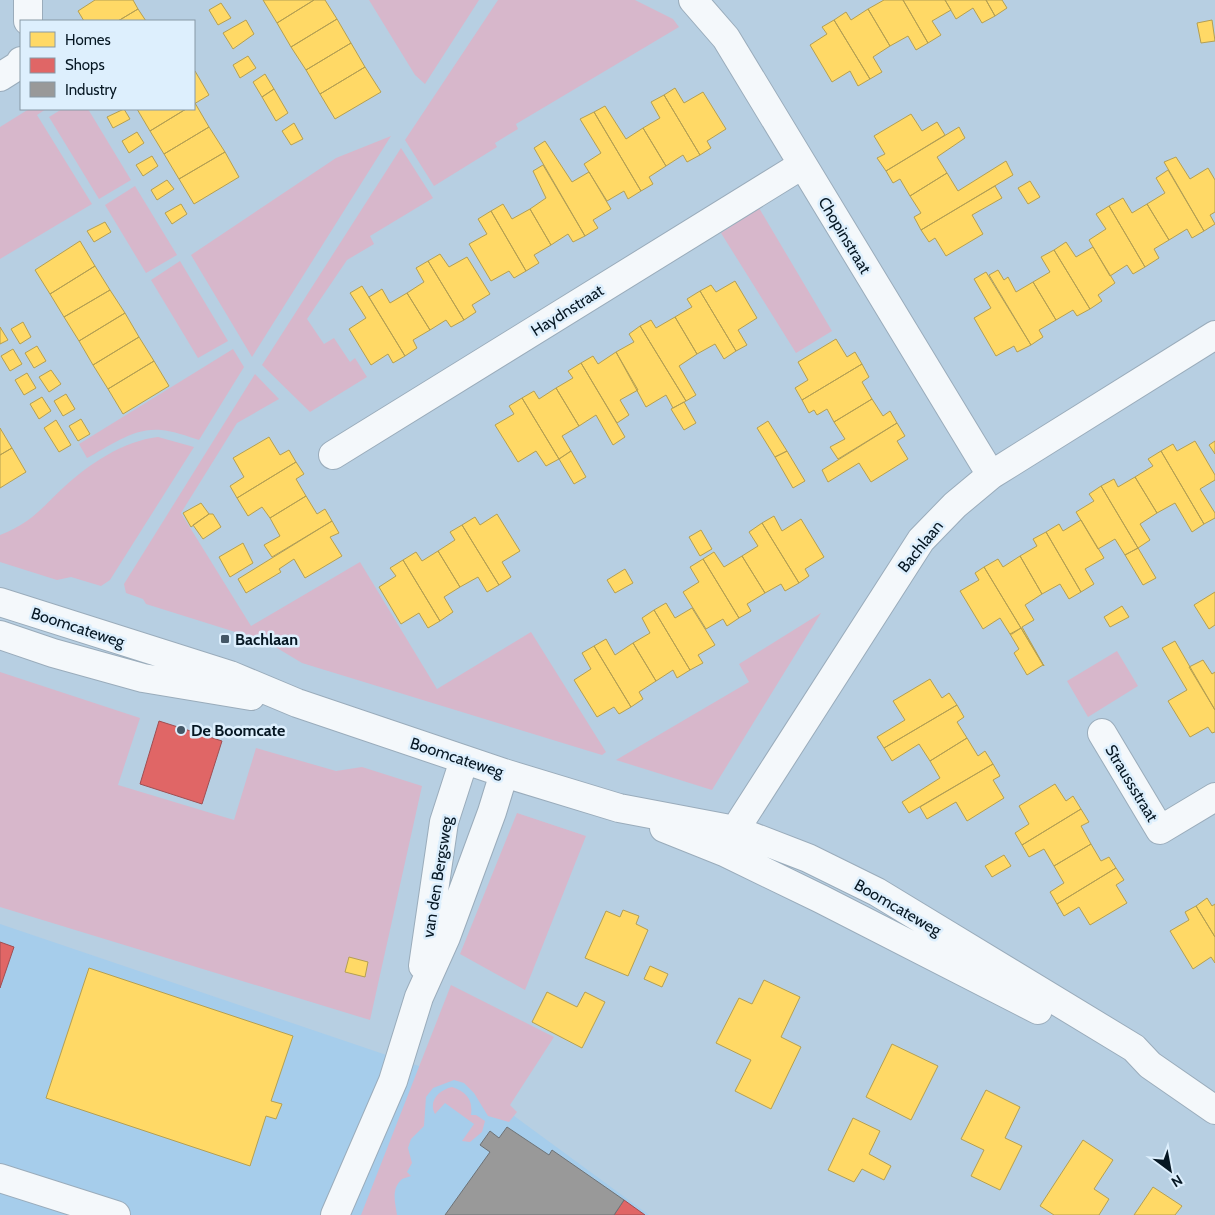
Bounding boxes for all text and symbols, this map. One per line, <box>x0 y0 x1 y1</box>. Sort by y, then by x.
legend <box>20 20 195 110</box>
text: Homes <box>65 31 111 49</box>
text: Shops <box>65 56 105 74</box>
text: Industry <box>65 81 117 99</box>
street label: Chopinstraat <box>814 193 875 278</box>
street label: Haydnstraat <box>528 280 607 340</box>
street label: Bachlaan <box>894 516 947 576</box>
street label: Boomcateweg <box>29 603 128 652</box>
place label: Bachlaan <box>235 630 298 649</box>
marker: Bachlaan <box>219 633 231 645</box>
place label: De Boomcate <box>191 721 285 740</box>
marker: De Boomcate <box>175 724 187 736</box>
street label: Boomcateweg <box>408 733 507 782</box>
street label: Straussstraat <box>1101 741 1162 826</box>
street label: van den Bergsweg <box>419 814 457 939</box>
street label: Boomcateweg <box>851 875 945 940</box>
north arrow <box>1145 1145 1195 1195</box>
text: N <box>1168 1171 1186 1191</box>

